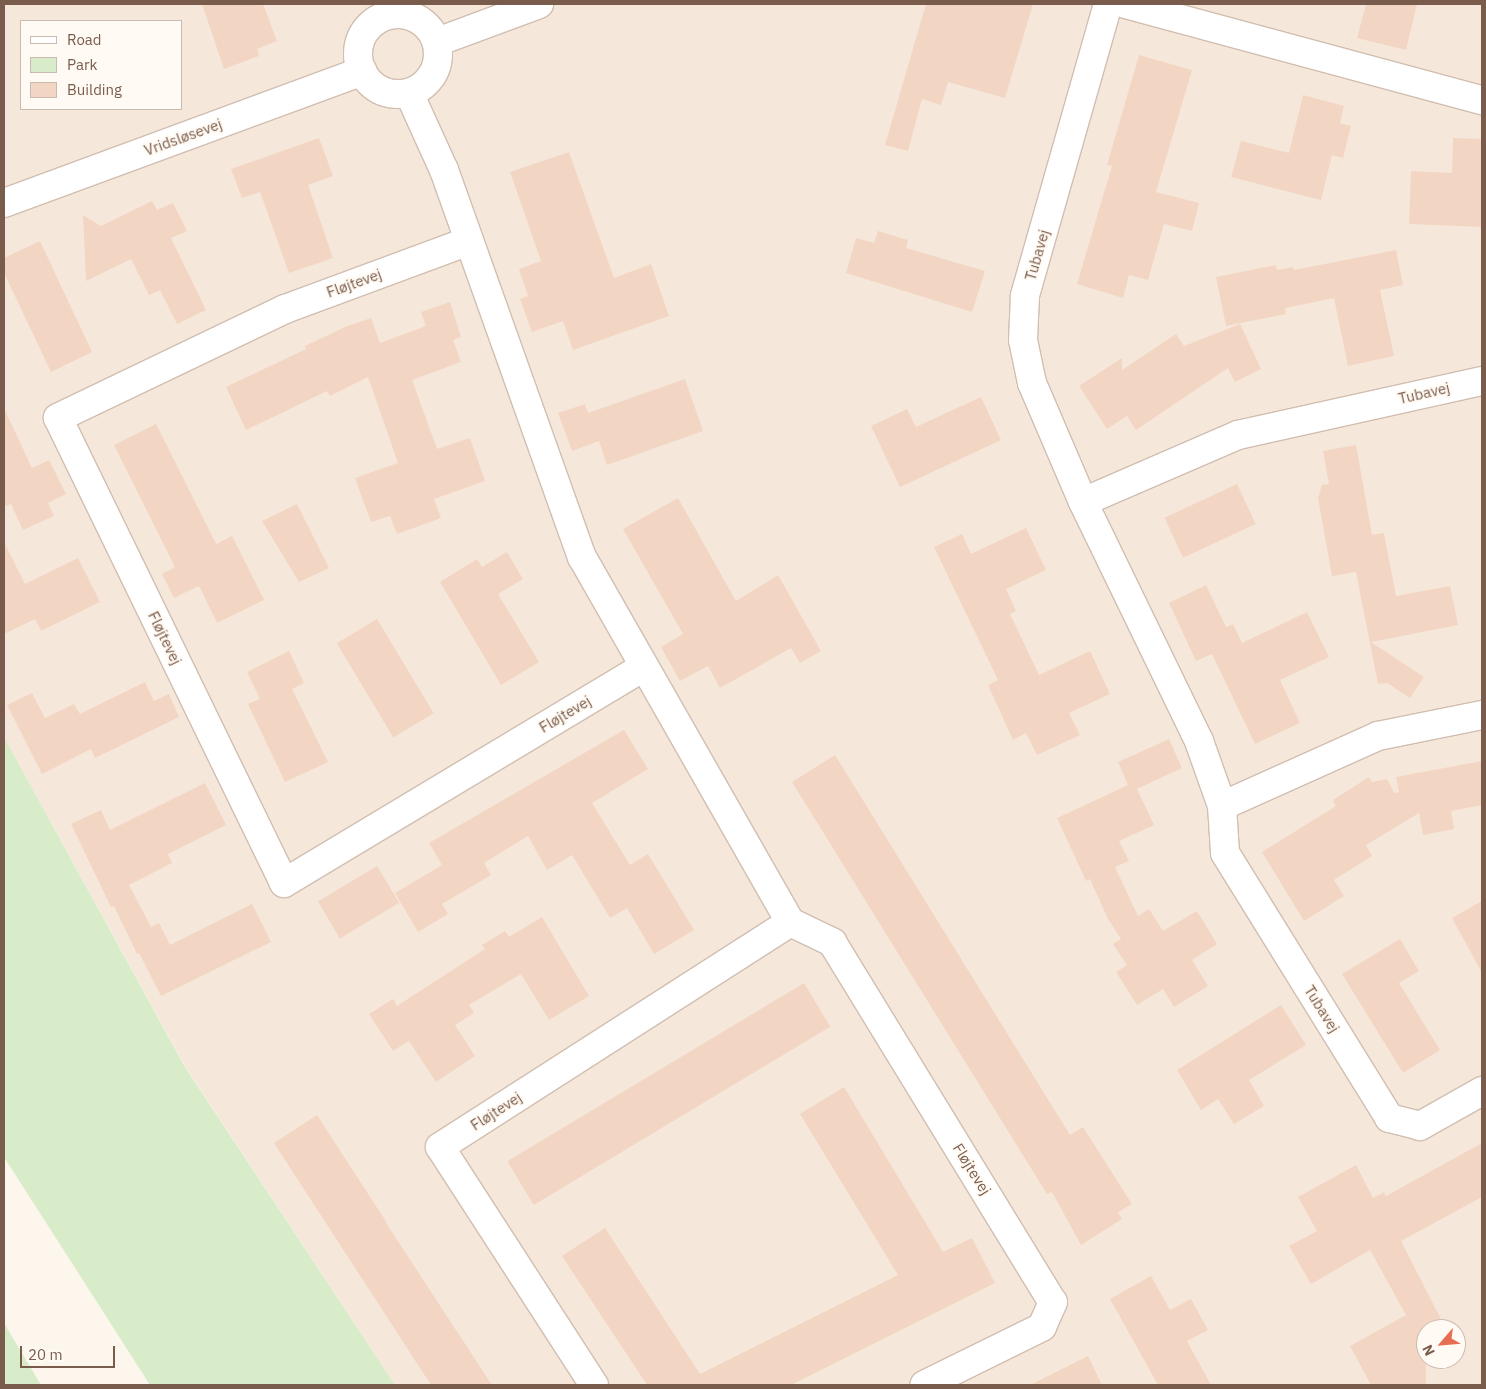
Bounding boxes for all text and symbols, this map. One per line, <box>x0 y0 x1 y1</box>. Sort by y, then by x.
legend <box>20 20 182 110</box>
text: Road <box>67 30 102 49</box>
text: Park <box>67 55 97 74</box>
text: Building <box>67 80 122 99</box>
street label: Vridsløsevej <box>142 115 224 159</box>
street label: Tubavej <box>1021 227 1053 283</box>
street label: Fløjtevej <box>324 265 384 301</box>
street label: Tubavej <box>1397 378 1451 408</box>
street label: Fløjtevej <box>144 608 186 668</box>
street label: Fløjtevej <box>536 692 594 736</box>
street label: Tubavej <box>1301 982 1343 1036</box>
street label: Fløjtevej <box>467 1088 525 1134</box>
street label: Fløjtevej <box>949 1140 995 1198</box>
north arrow <box>1416 1319 1466 1369</box>
scale bar <box>22 1336 118 1368</box>
text: N <box>1418 1342 1439 1359</box>
text: 20 m <box>28 1345 63 1364</box>

